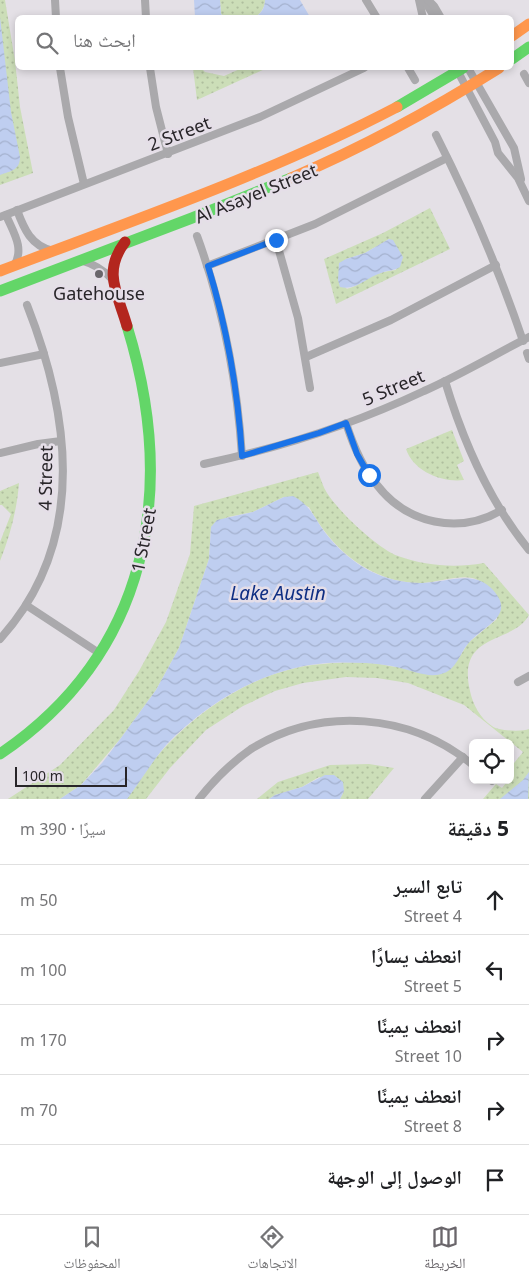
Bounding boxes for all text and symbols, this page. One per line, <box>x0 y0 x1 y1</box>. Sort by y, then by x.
search box <box>15 15 514 70</box>
text: ابحث هنا <box>73 27 136 53</box>
icon: search <box>33 29 61 57</box>
street label: 2 Street <box>144 110 214 156</box>
street label: Al Asayel Street <box>191 157 321 228</box>
route end <box>265 229 288 252</box>
marker: Gatehouse <box>93 268 105 280</box>
place label: Gatehouse <box>53 281 145 305</box>
street label: 5 Street <box>358 363 428 411</box>
street label: 4 Street <box>32 445 58 511</box>
route start <box>358 464 381 487</box>
street label: 1 Street <box>125 505 161 574</box>
water label: Lake Austin <box>230 580 326 606</box>
map controls <box>469 739 514 784</box>
button: locate <box>469 739 514 784</box>
scale bar <box>15 764 128 787</box>
text: 100 m <box>22 766 63 785</box>
text: 5 دقيقة <box>447 814 509 842</box>
text: سيرًا · 390 m <box>20 818 106 840</box>
text: تابع السير <box>394 873 462 899</box>
icon: ahead <box>481 886 509 914</box>
text: 50 m <box>20 889 57 911</box>
text: 4 Street <box>404 905 462 927</box>
text: انعطف يسارًا <box>371 943 462 969</box>
icon: left <box>481 956 509 984</box>
text: 100 m <box>20 959 67 981</box>
text: 5 Street <box>404 975 462 997</box>
text: انعطف يمينًا <box>376 1013 462 1039</box>
icon: right <box>481 1026 509 1054</box>
text: 170 m <box>20 1029 67 1051</box>
text: 10 Street <box>395 1045 462 1067</box>
text: انعطف يمينًا <box>376 1083 462 1109</box>
icon: right <box>481 1096 509 1124</box>
text: 70 m <box>20 1099 57 1121</box>
text: 8 Street <box>404 1115 462 1137</box>
text: الوصول إلى الوجهة <box>327 1164 462 1190</box>
icon: arrive <box>481 1166 509 1194</box>
tab: المحفوظات <box>64 1223 120 1277</box>
tab: الاتجاهات <box>248 1223 297 1277</box>
tab: الخريطة <box>424 1223 465 1277</box>

